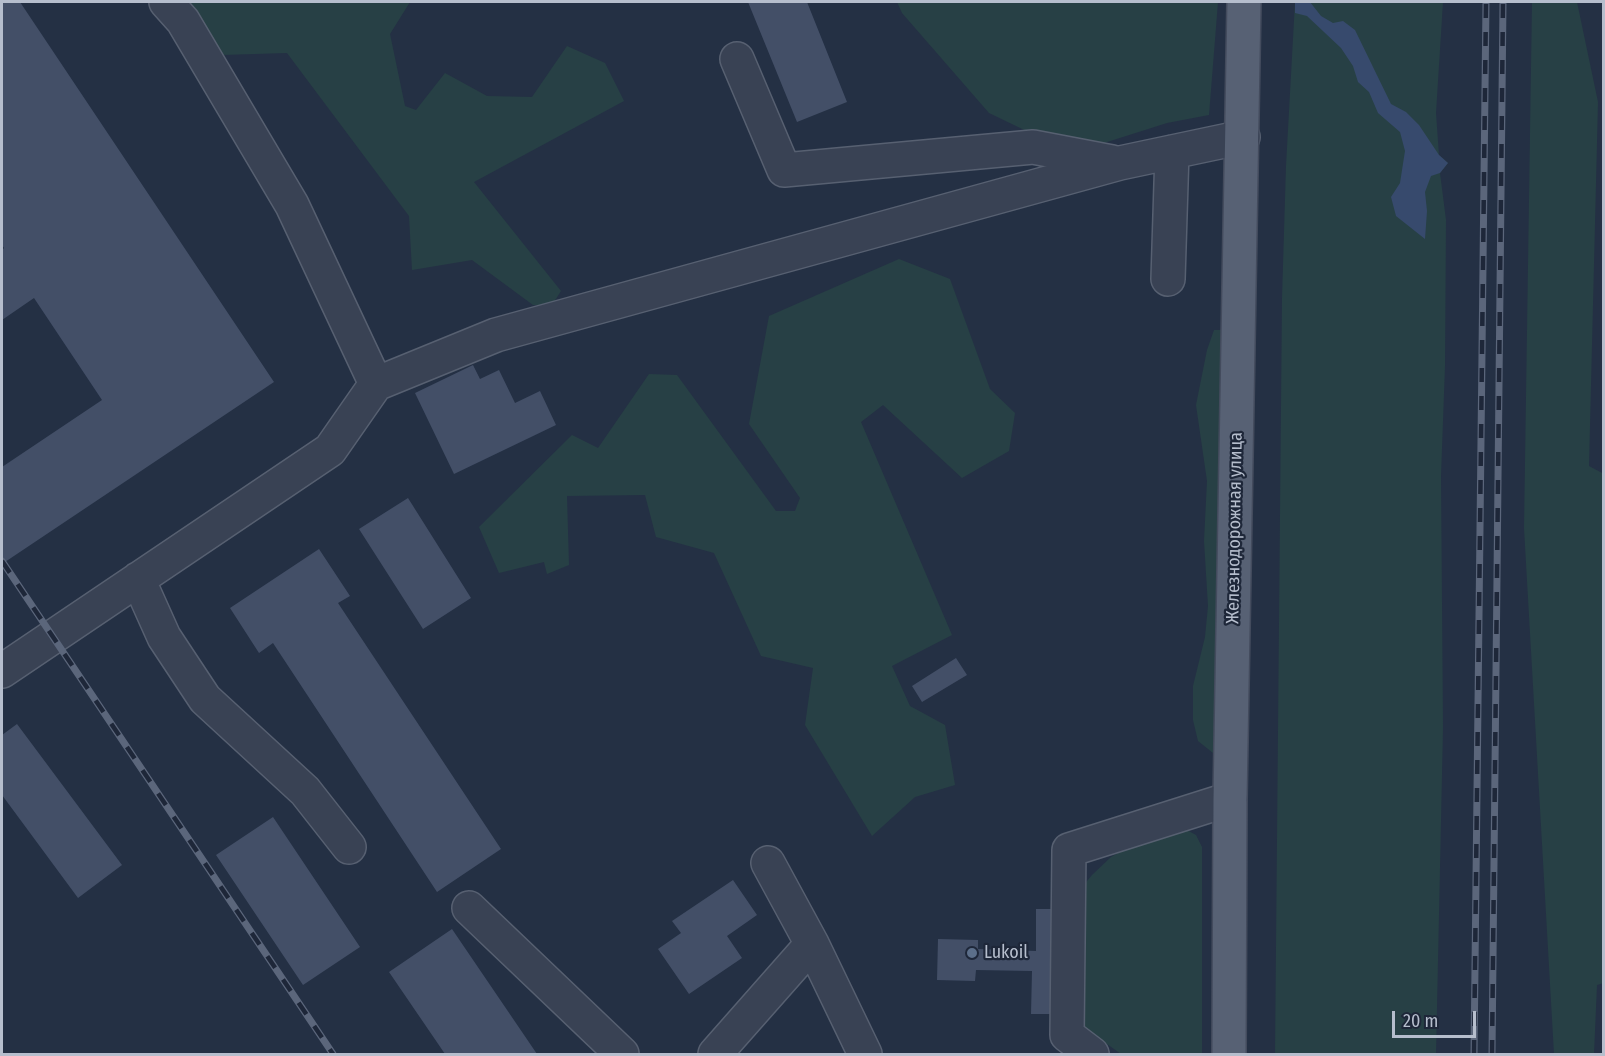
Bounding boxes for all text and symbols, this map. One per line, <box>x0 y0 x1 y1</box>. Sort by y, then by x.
street label: Железнодорожная улица <box>1223 432 1247 624</box>
place label: Lukoil <box>984 942 1028 964</box>
marker: Lukoil <box>965 946 979 960</box>
scale bar <box>1395 999 1479 1037</box>
text: 20 m <box>1403 1010 1438 1032</box>

